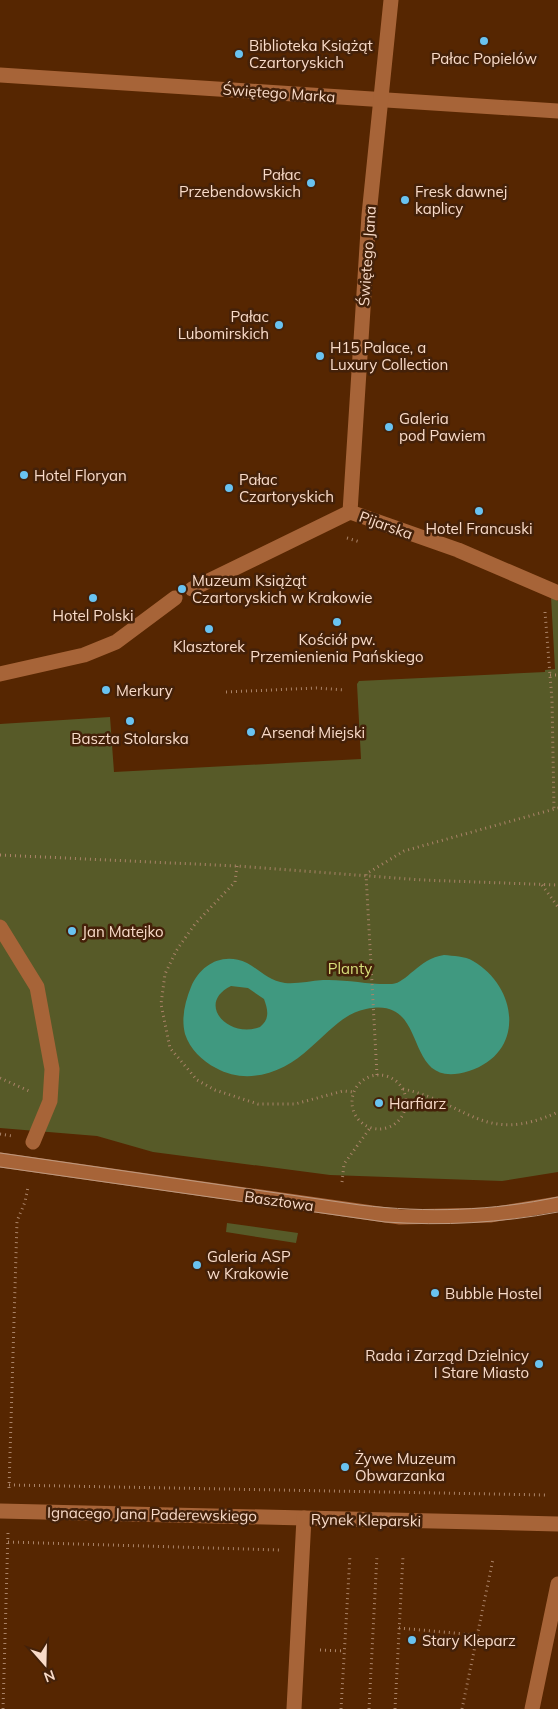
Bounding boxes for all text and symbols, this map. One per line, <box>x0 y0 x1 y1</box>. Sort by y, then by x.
marker: Pałac Popielów <box>478 35 490 47</box>
place label: Biblioteka Książąt Czartoryskich <box>249 36 373 72</box>
marker: Biblioteka Książąt Czartoryskich <box>233 48 245 60</box>
place label: Pałac Popielów <box>431 49 537 68</box>
street label: Świętego Marka <box>222 80 336 106</box>
place label: Pałac Przebendowskich <box>179 165 301 201</box>
marker: Pałac Przebendowskich <box>305 177 317 189</box>
place label: Fresk dawnej kaplicy <box>415 182 507 218</box>
marker: Fresk dawnej kaplicy <box>399 194 411 206</box>
street label: Świętego Jana <box>354 205 380 307</box>
place label: Pałac Lubomirskich <box>178 307 269 343</box>
marker: Pałac Lubomirskich <box>273 319 285 331</box>
place label: H15 Palace, a Luxury Collection <box>330 338 448 374</box>
marker: H15 Palace, a Luxury Collection <box>314 350 326 362</box>
place label: Galeria pod Pawiem <box>399 409 486 445</box>
marker: Galeria pod Pawiem <box>383 421 395 433</box>
place label: Hotel Floryan <box>34 466 127 485</box>
marker: Hotel Floryan <box>18 469 30 481</box>
place label: Pałac Czartoryskich <box>239 470 334 506</box>
marker: Pałac Czartoryskich <box>223 482 235 494</box>
marker: Hotel Francuski <box>473 505 485 517</box>
street label: Pijarska <box>357 507 415 543</box>
place label: Hotel Francuski <box>425 519 533 538</box>
place label: Muzeum Książąt Czartoryskich w Krakowie <box>192 571 372 607</box>
marker: Muzeum Książąt Czartoryskich w Krakowie <box>176 583 188 595</box>
marker: Hotel Polski <box>87 592 99 604</box>
place label: Hotel Polski <box>52 606 134 625</box>
marker: Kościół pw. Przemienienia Pańskiego <box>331 616 343 628</box>
marker: Klasztorek <box>203 623 215 635</box>
place label: Kościół pw. Przemienienia Pańskiego <box>250 630 424 666</box>
place label: Klasztorek <box>173 637 245 656</box>
place label: Merkury <box>116 681 173 700</box>
marker: Merkury <box>100 684 112 696</box>
marker: Baszta Stolarska <box>124 715 136 727</box>
place label: Arsenał Miejski <box>261 723 365 742</box>
marker: Arsenał Miejski <box>245 726 257 738</box>
place label: Baszta Stolarska <box>71 729 189 748</box>
place label: Jan Matejko <box>82 922 164 941</box>
marker: Jan Matejko <box>66 925 78 937</box>
park label: Planty <box>328 959 372 978</box>
place label: Harfiarz <box>389 1094 446 1113</box>
marker: Harfiarz <box>373 1097 385 1109</box>
street label: Basztowa <box>243 1187 315 1215</box>
place label: Galeria ASP w Krakowie <box>207 1247 291 1283</box>
marker: Galeria ASP w Krakowie <box>191 1259 203 1271</box>
place label: Bubble Hostel <box>445 1284 542 1303</box>
marker: Bubble Hostel <box>429 1287 441 1299</box>
place label: Rada i Zarząd Dzielnicy I Stare Miasto <box>365 1346 529 1382</box>
marker: Rada i Zarząd Dzielnicy I Stare Miasto <box>533 1358 545 1370</box>
place label: Żywe Muzeum Obwarzanka <box>355 1449 456 1485</box>
marker: Żywe Muzeum Obwarzanka <box>339 1461 351 1473</box>
street label: Ignacego Jana Paderewskiego <box>47 1503 257 1525</box>
street label: Rynek Kleparski <box>311 1510 421 1530</box>
place label: Stary Kleparz <box>422 1631 516 1650</box>
marker: Stary Kleparz <box>406 1634 418 1646</box>
north arrow <box>20 1639 70 1689</box>
text: N <box>41 1666 57 1686</box>

